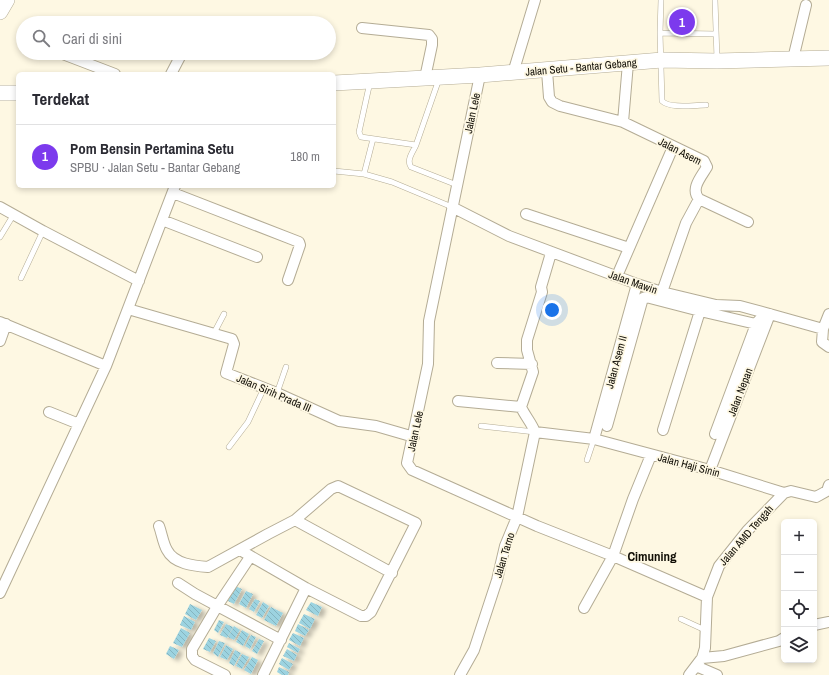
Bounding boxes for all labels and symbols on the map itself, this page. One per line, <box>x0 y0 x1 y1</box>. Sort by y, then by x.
pin: 1 <box>669 7 695 37</box>
street label: Jalan Setu - Bantar Gebang <box>525 55 637 79</box>
street label: Jalan Lele <box>461 91 483 135</box>
street label: Jalan Asem <box>656 134 704 168</box>
street label: Jalan Mawin <box>607 267 659 297</box>
your location <box>542 300 562 320</box>
street label: Jalan Asem II <box>602 334 630 390</box>
street label: Jalan Nepan <box>724 366 756 418</box>
street label: Jalan Sirih Prada III <box>235 371 313 415</box>
street label: Jalan Lele <box>404 409 426 453</box>
street label: Jalan Haji Sinin <box>656 450 722 480</box>
street label: Jalan AMD Tengah <box>716 502 776 568</box>
street label: Jalan Tarno <box>490 531 518 579</box>
district label: Cimuning <box>627 548 677 565</box>

